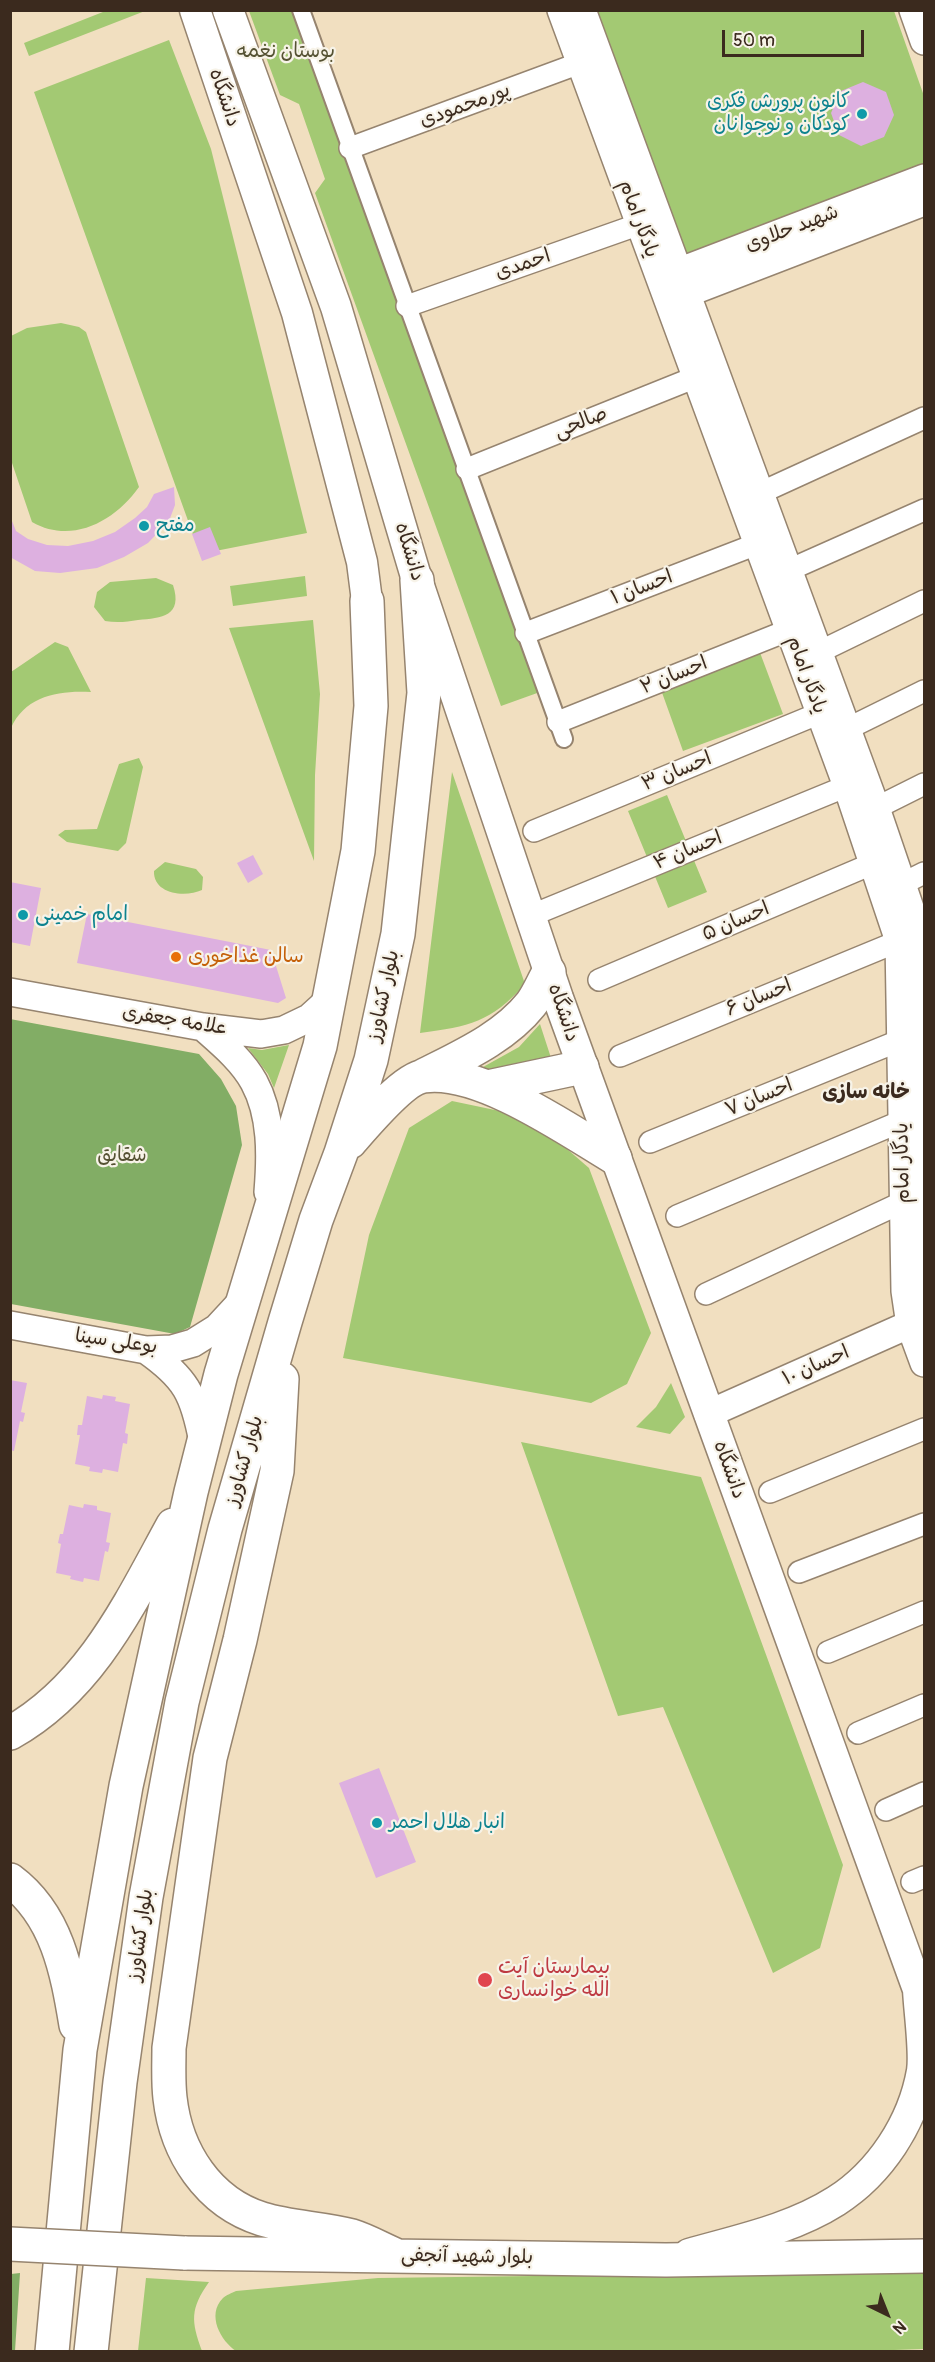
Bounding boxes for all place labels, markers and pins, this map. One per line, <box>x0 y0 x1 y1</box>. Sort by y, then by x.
place label: کانون پرورش فکری کودکان و نوجوانان <box>707 90 850 137</box>
marker: کانون پرورش فکری کودکان و نوجوانان <box>855 107 869 121</box>
place label: مفتح <box>156 514 195 538</box>
marker: مفتح <box>137 519 151 533</box>
place label: امام خمینی <box>35 903 128 927</box>
marker: امام خمینی <box>16 908 30 922</box>
place label: سالن غذاخوری <box>188 945 304 969</box>
marker: سالن غذاخوری <box>169 950 183 964</box>
place label: انبار هلال احمر <box>389 1811 505 1835</box>
marker: انبار هلال احمر <box>370 1816 384 1830</box>
place label: بیمارستان آیت الله خوانساری <box>498 1956 610 2003</box>
marker: بیمارستان آیت الله خوانساری <box>476 1971 494 1989</box>

